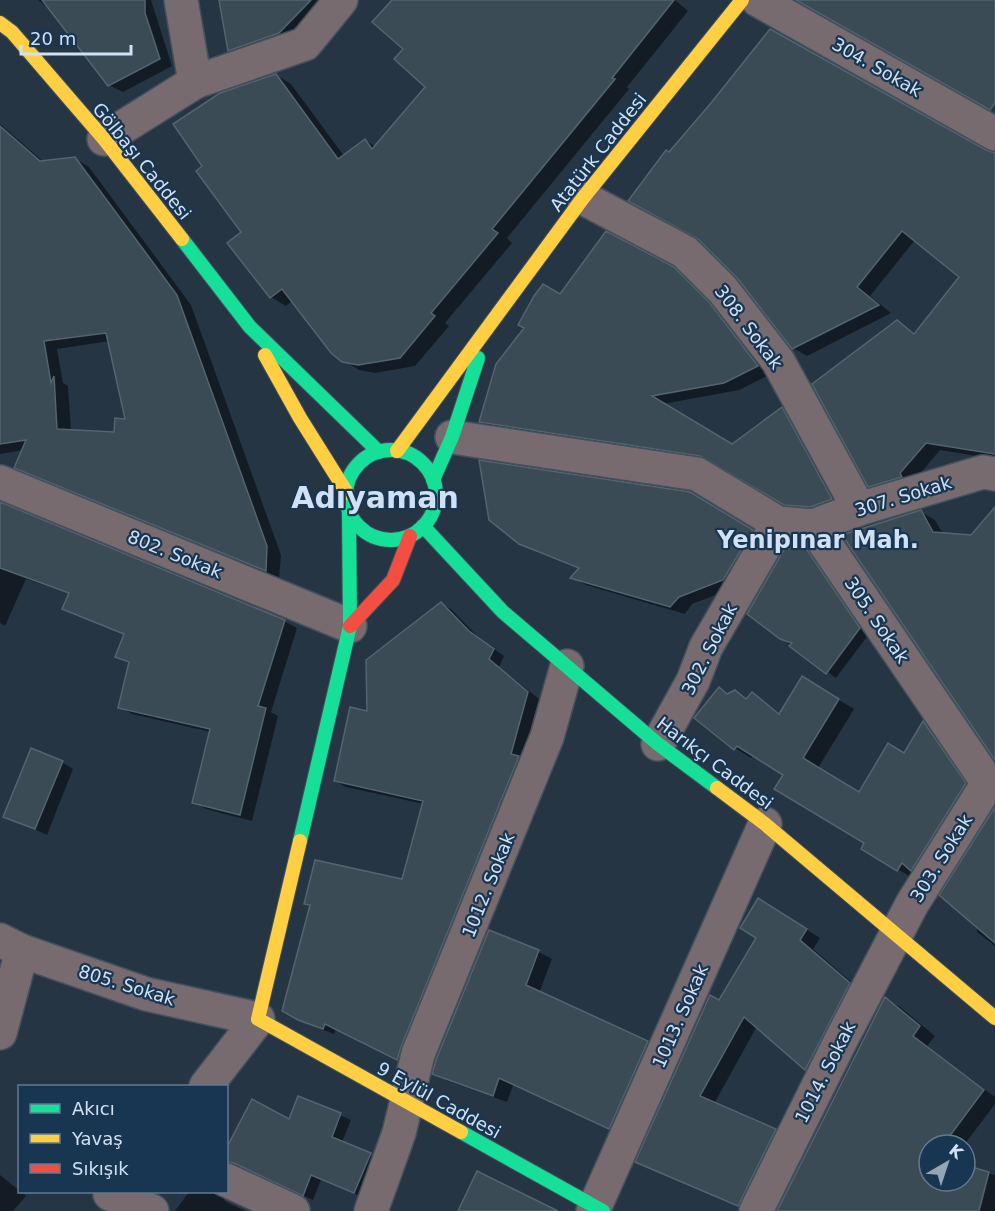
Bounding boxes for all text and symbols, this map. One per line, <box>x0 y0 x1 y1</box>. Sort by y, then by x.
scale bar <box>21 18 130 56</box>
text: 20 m <box>30 28 76 49</box>
street label: 304. Sokak <box>829 33 926 101</box>
street label: Atatürk Caddesi <box>545 89 651 215</box>
street label: Gölbaşı Caddesi <box>88 98 196 224</box>
street label: 308. Sokak <box>711 281 788 374</box>
street label: 307. Sokak <box>852 471 954 521</box>
district label: Adıyaman <box>291 480 459 515</box>
street label: 802. Sokak <box>125 526 226 583</box>
district label: Yenipınar Mah. <box>716 526 919 554</box>
street label: 305. Sokak <box>840 573 914 668</box>
street label: 302. Sokak <box>677 599 741 698</box>
street label: Harıkçı Caddesi <box>653 713 777 813</box>
street label: 303. Sokak <box>906 810 977 906</box>
street label: 1012. Sokak <box>457 829 519 941</box>
street label: 805. Sokak <box>76 960 178 1010</box>
street label: 1013. Sokak <box>648 960 712 1071</box>
street label: 1014. Sokak <box>790 1017 860 1126</box>
street label: 9 Eylül Caddesi <box>373 1057 505 1143</box>
legend <box>18 1085 228 1193</box>
text: Akıcı <box>72 1098 115 1119</box>
text: Yavaş <box>71 1128 123 1149</box>
north arrow <box>917 1133 977 1193</box>
text: K <box>945 1140 967 1163</box>
text: Sıkışık <box>72 1158 129 1179</box>

